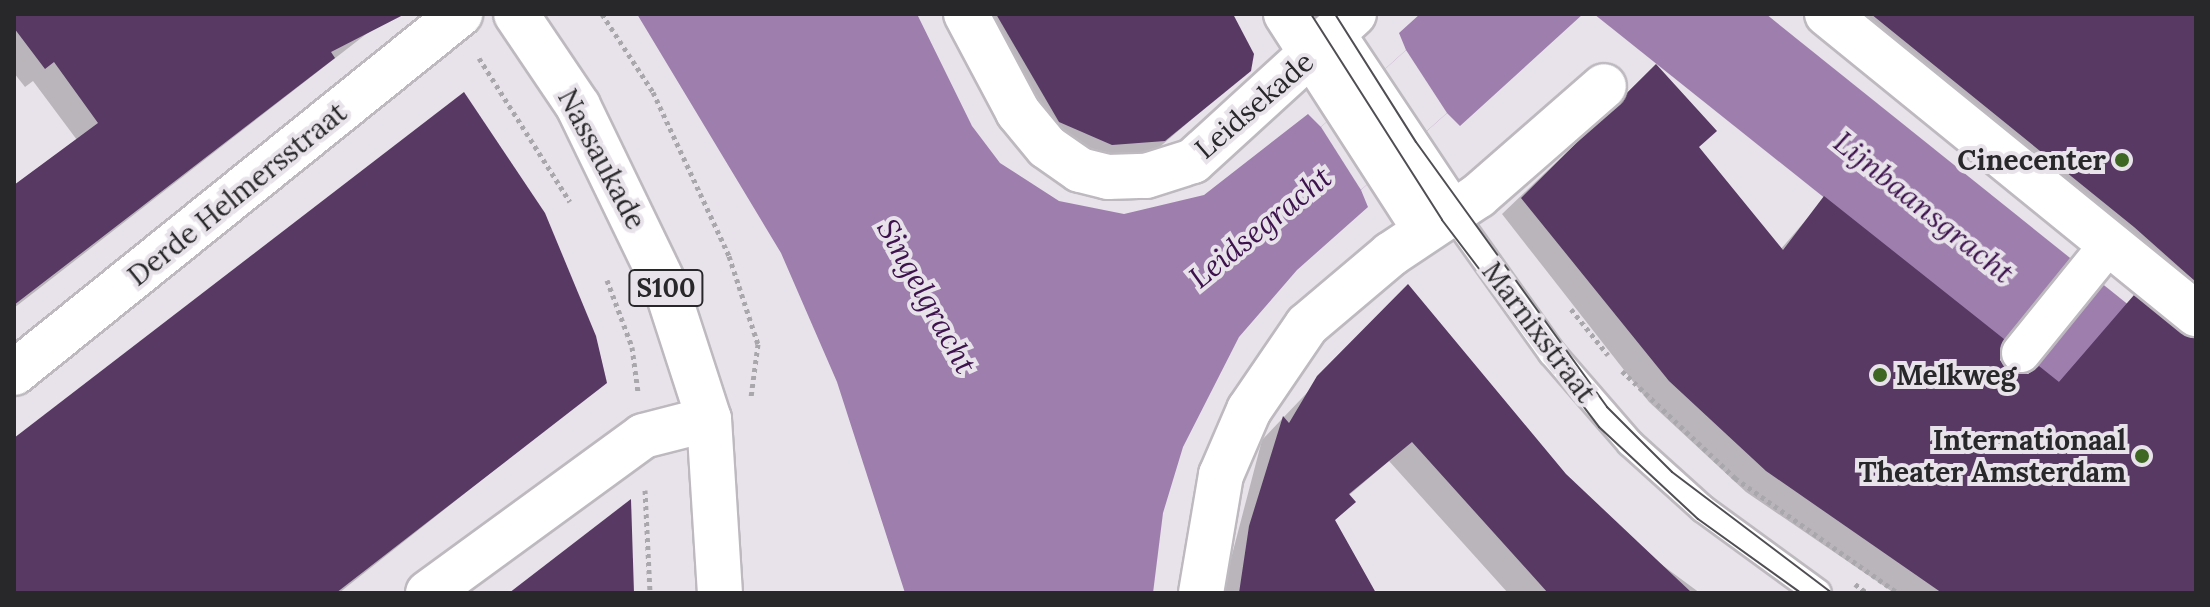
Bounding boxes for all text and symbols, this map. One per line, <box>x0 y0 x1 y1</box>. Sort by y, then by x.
street label: Leidsekade <box>1188 45 1320 165</box>
street label: Nassaukade <box>551 83 653 235</box>
street label: Derde Helmersstraat <box>121 95 353 293</box>
water label: Lijnbaansgracht <box>1827 124 2021 290</box>
place label: Cinecenter <box>1957 143 2106 177</box>
marker: Cinecenter <box>2113 151 2131 169</box>
water label: Leidsegracht <box>1182 159 1338 295</box>
water label: Singelgracht <box>870 213 984 379</box>
street label: Marnixstraat <box>1475 255 1603 409</box>
road number: S100 <box>628 266 704 310</box>
place label: Melkweg <box>1896 358 2016 392</box>
marker: Melkweg <box>1871 366 1889 384</box>
place label: Internationaal Theater Amsterdam <box>1858 423 2126 489</box>
marker: Internationaal Theater Amsterdam <box>2133 447 2151 465</box>

